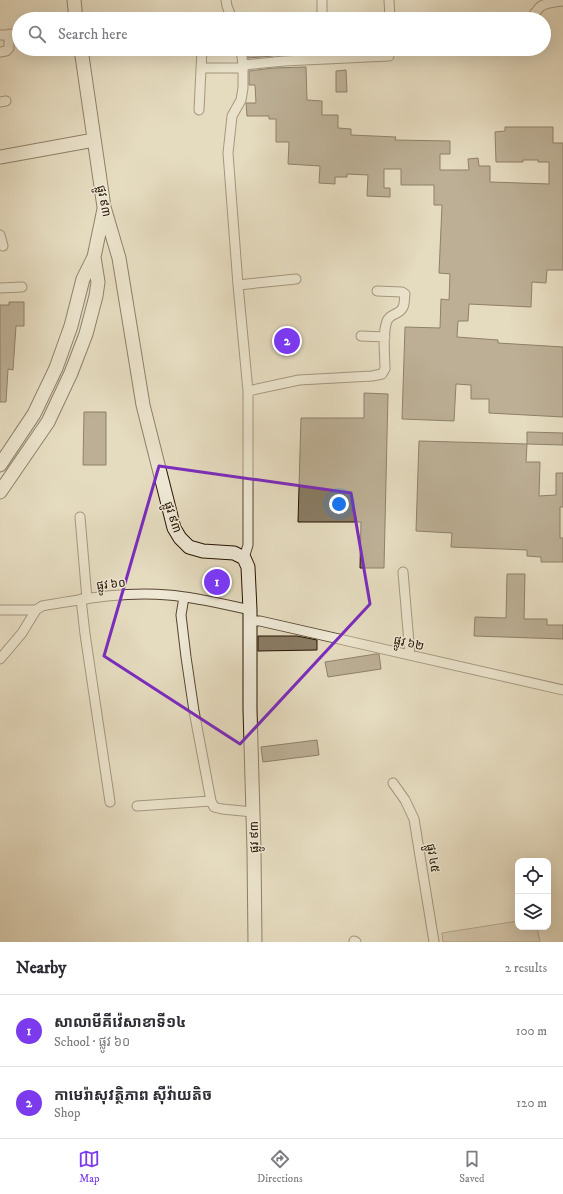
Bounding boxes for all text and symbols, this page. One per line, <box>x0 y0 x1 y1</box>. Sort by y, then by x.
search box <box>12 12 551 56</box>
icon: search <box>26 23 48 45</box>
text: Search here <box>58 25 127 44</box>
street label: ផ្លូវ ៩៣ <box>91 184 114 219</box>
pin: 2 <box>274 326 300 356</box>
your location <box>329 494 349 514</box>
street label: ផ្លូវ ៩៣ <box>158 500 185 536</box>
pin: 1 <box>204 567 230 597</box>
street label: ផ្លូវ ៦០ <box>96 576 127 596</box>
street label: ផ្លូវ ៦២ <box>392 633 426 657</box>
street label: ផ្លូវ ៩៣ <box>247 821 265 853</box>
street label: ផ្លូវ ៤៥ <box>420 842 442 874</box>
map controls <box>515 858 551 930</box>
button: locate <box>515 858 551 894</box>
button: layers <box>515 894 551 930</box>
text: Nearby <box>16 957 66 979</box>
text: 2 results <box>505 960 547 976</box>
text: សាលាមីគីវ៉េសាខាទី១៤ <box>54 1013 186 1032</box>
text: 1 <box>27 1023 31 1039</box>
text: 100 m <box>516 1023 547 1039</box>
text: School · ផ្លូវ ៦០ <box>54 1034 130 1050</box>
text: កាមេរ៉ាសុវត្ថិភាព ស៊ីវ៉ាយតិច <box>54 1086 212 1105</box>
text: 2 <box>26 1095 32 1111</box>
text: 120 m <box>516 1095 547 1111</box>
text: Shop <box>54 1105 80 1121</box>
tab: Map <box>78 1148 100 1186</box>
tab: Directions <box>257 1148 303 1186</box>
tab: Saved <box>459 1148 485 1186</box>

